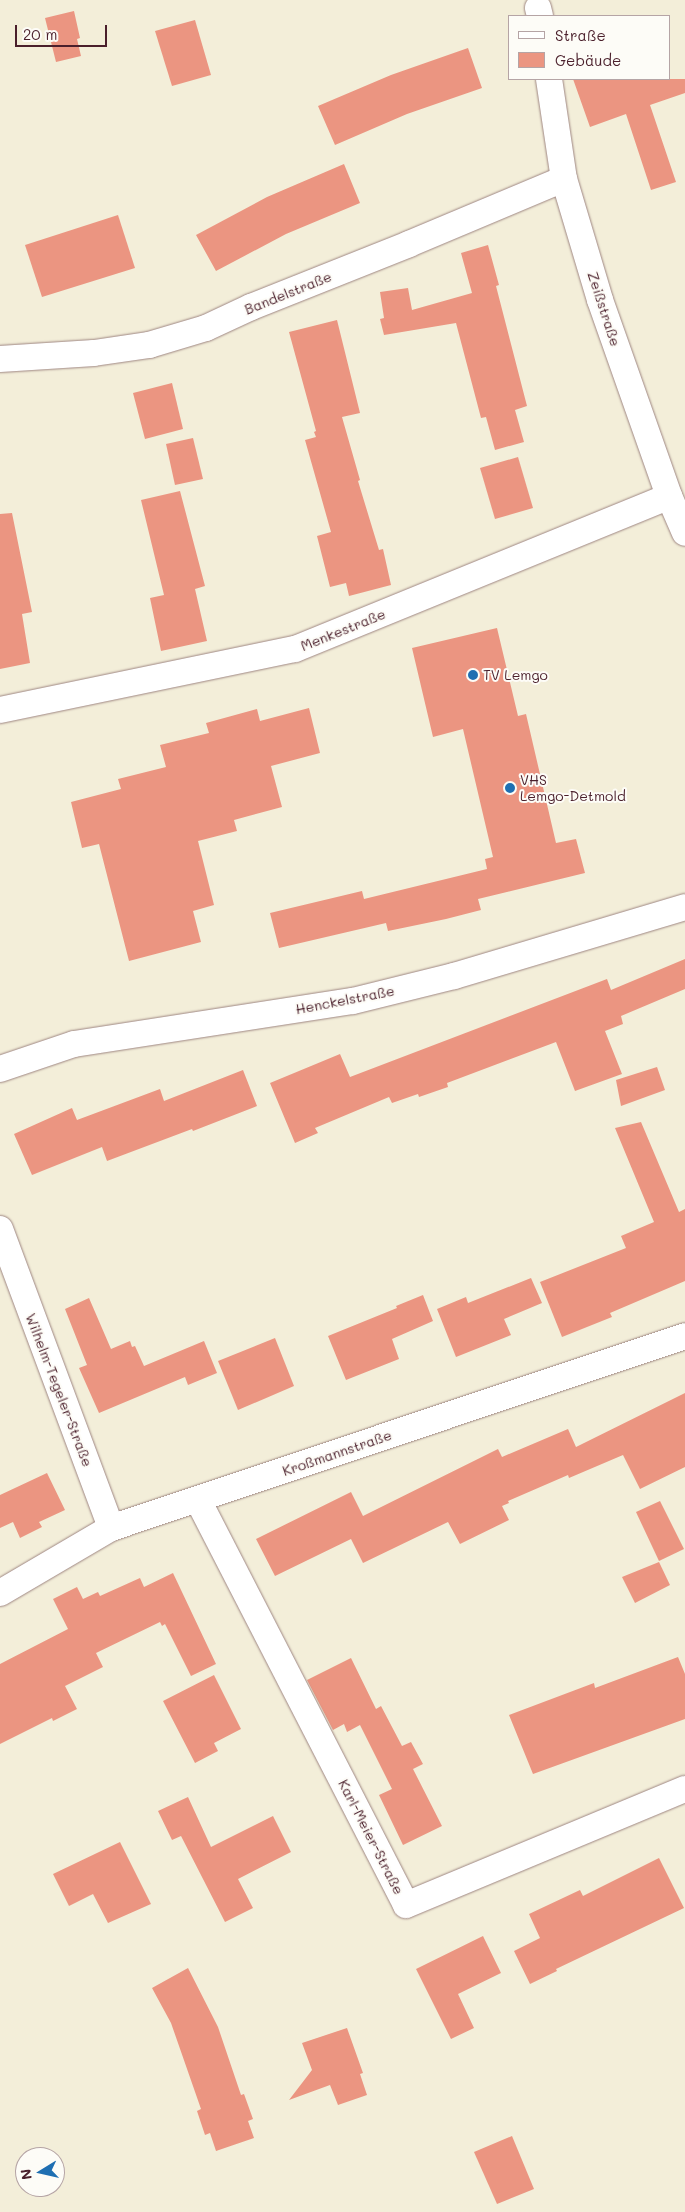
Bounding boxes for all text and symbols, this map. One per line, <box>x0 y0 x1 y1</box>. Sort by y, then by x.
scale bar <box>18 15 110 47</box>
legend <box>508 15 670 80</box>
text: 20 m <box>23 24 57 44</box>
text: Straße <box>555 25 606 45</box>
text: Gebäude <box>555 50 621 70</box>
street label: Bandelstraße <box>242 268 334 318</box>
street label: Zeißstraße <box>584 270 624 348</box>
street label: Menkestraße <box>298 605 388 655</box>
place label: TV Lemgo <box>483 667 548 683</box>
marker: TV Lemgo <box>467 669 479 681</box>
place label: VHS Lemgo-Detmold <box>520 772 626 804</box>
marker: VHS Lemgo-Detmold <box>504 782 516 794</box>
street label: Henckelstraße <box>294 982 396 1018</box>
street label: Wilhelm-Tegeler-Straße <box>22 1311 96 1469</box>
street label: Kroßmannstraße <box>280 1426 394 1480</box>
street label: Karl-Meier-Straße <box>335 1777 407 1897</box>
north arrow <box>15 2147 65 2197</box>
text: N <box>15 2168 36 2181</box>

